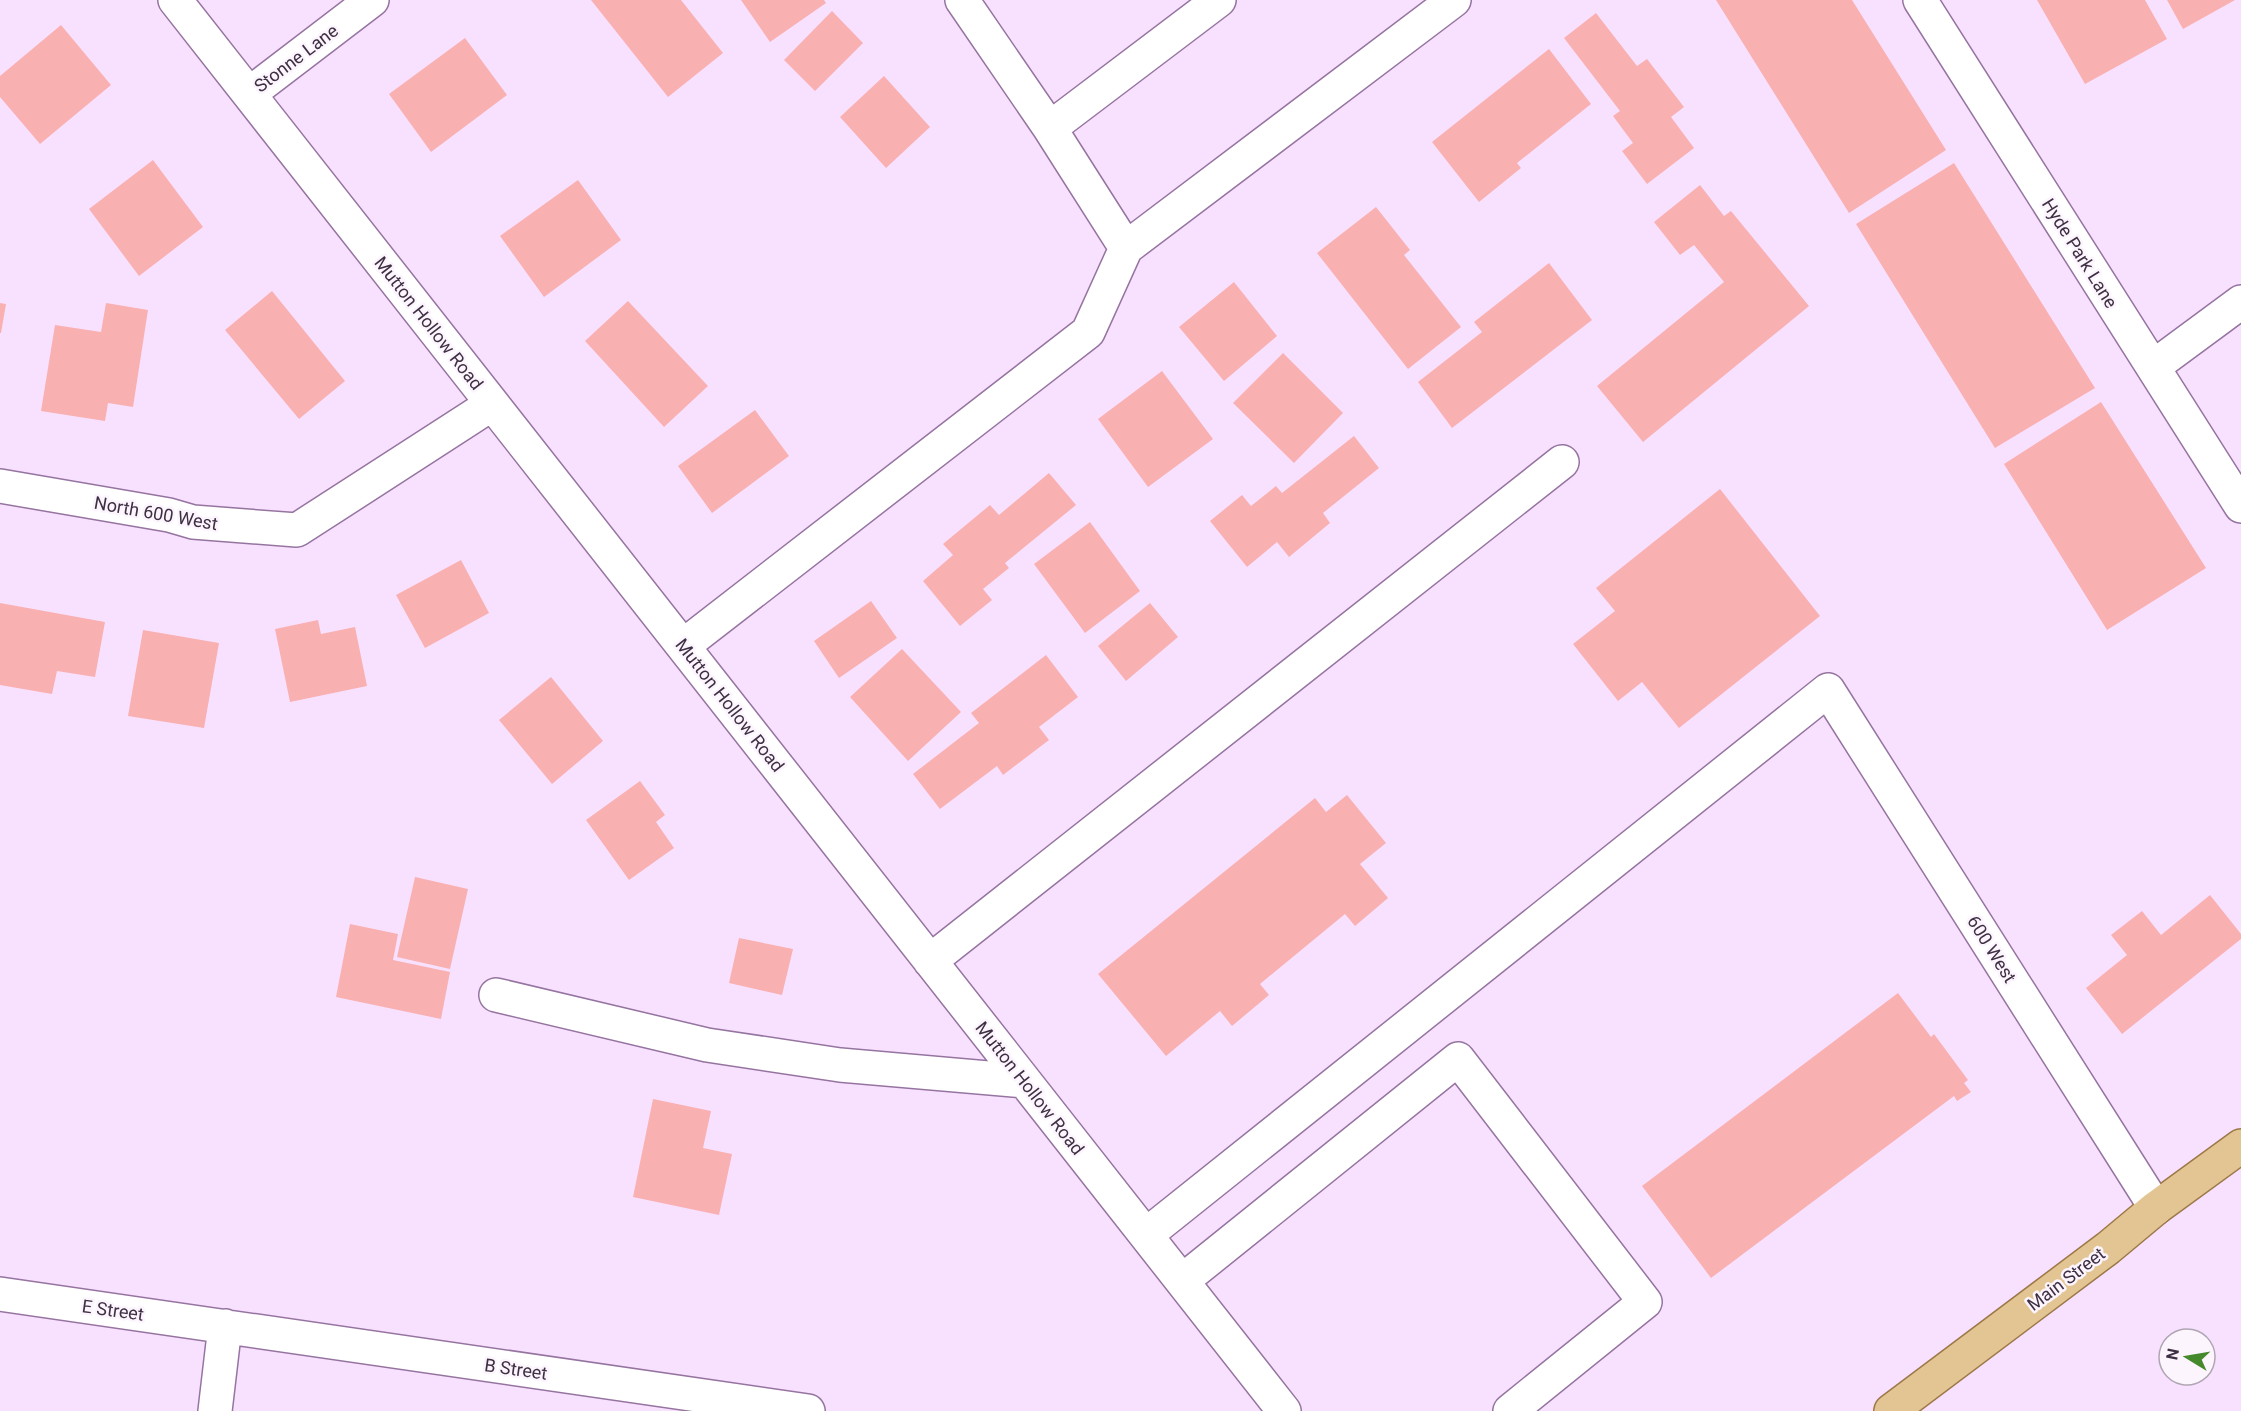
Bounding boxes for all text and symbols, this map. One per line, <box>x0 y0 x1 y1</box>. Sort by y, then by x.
street label: Stonne Lane <box>250 20 342 96</box>
street label: Hyde Park Lane <box>2038 194 2122 312</box>
street label: Mutton Hollow Road <box>370 252 488 394</box>
street label: North 600 West <box>93 492 220 534</box>
street label: Mutton Hollow Road <box>671 634 789 776</box>
street label: 600 West <box>1963 912 2021 987</box>
street label: Mutton Hollow Road <box>971 1017 1089 1159</box>
street label: Main Street <box>2023 1243 2109 1315</box>
street label: E Street <box>81 1295 145 1325</box>
north arrow <box>2157 1327 2217 1387</box>
text: N <box>2162 1347 2183 1362</box>
street label: B Street <box>483 1354 549 1384</box>

